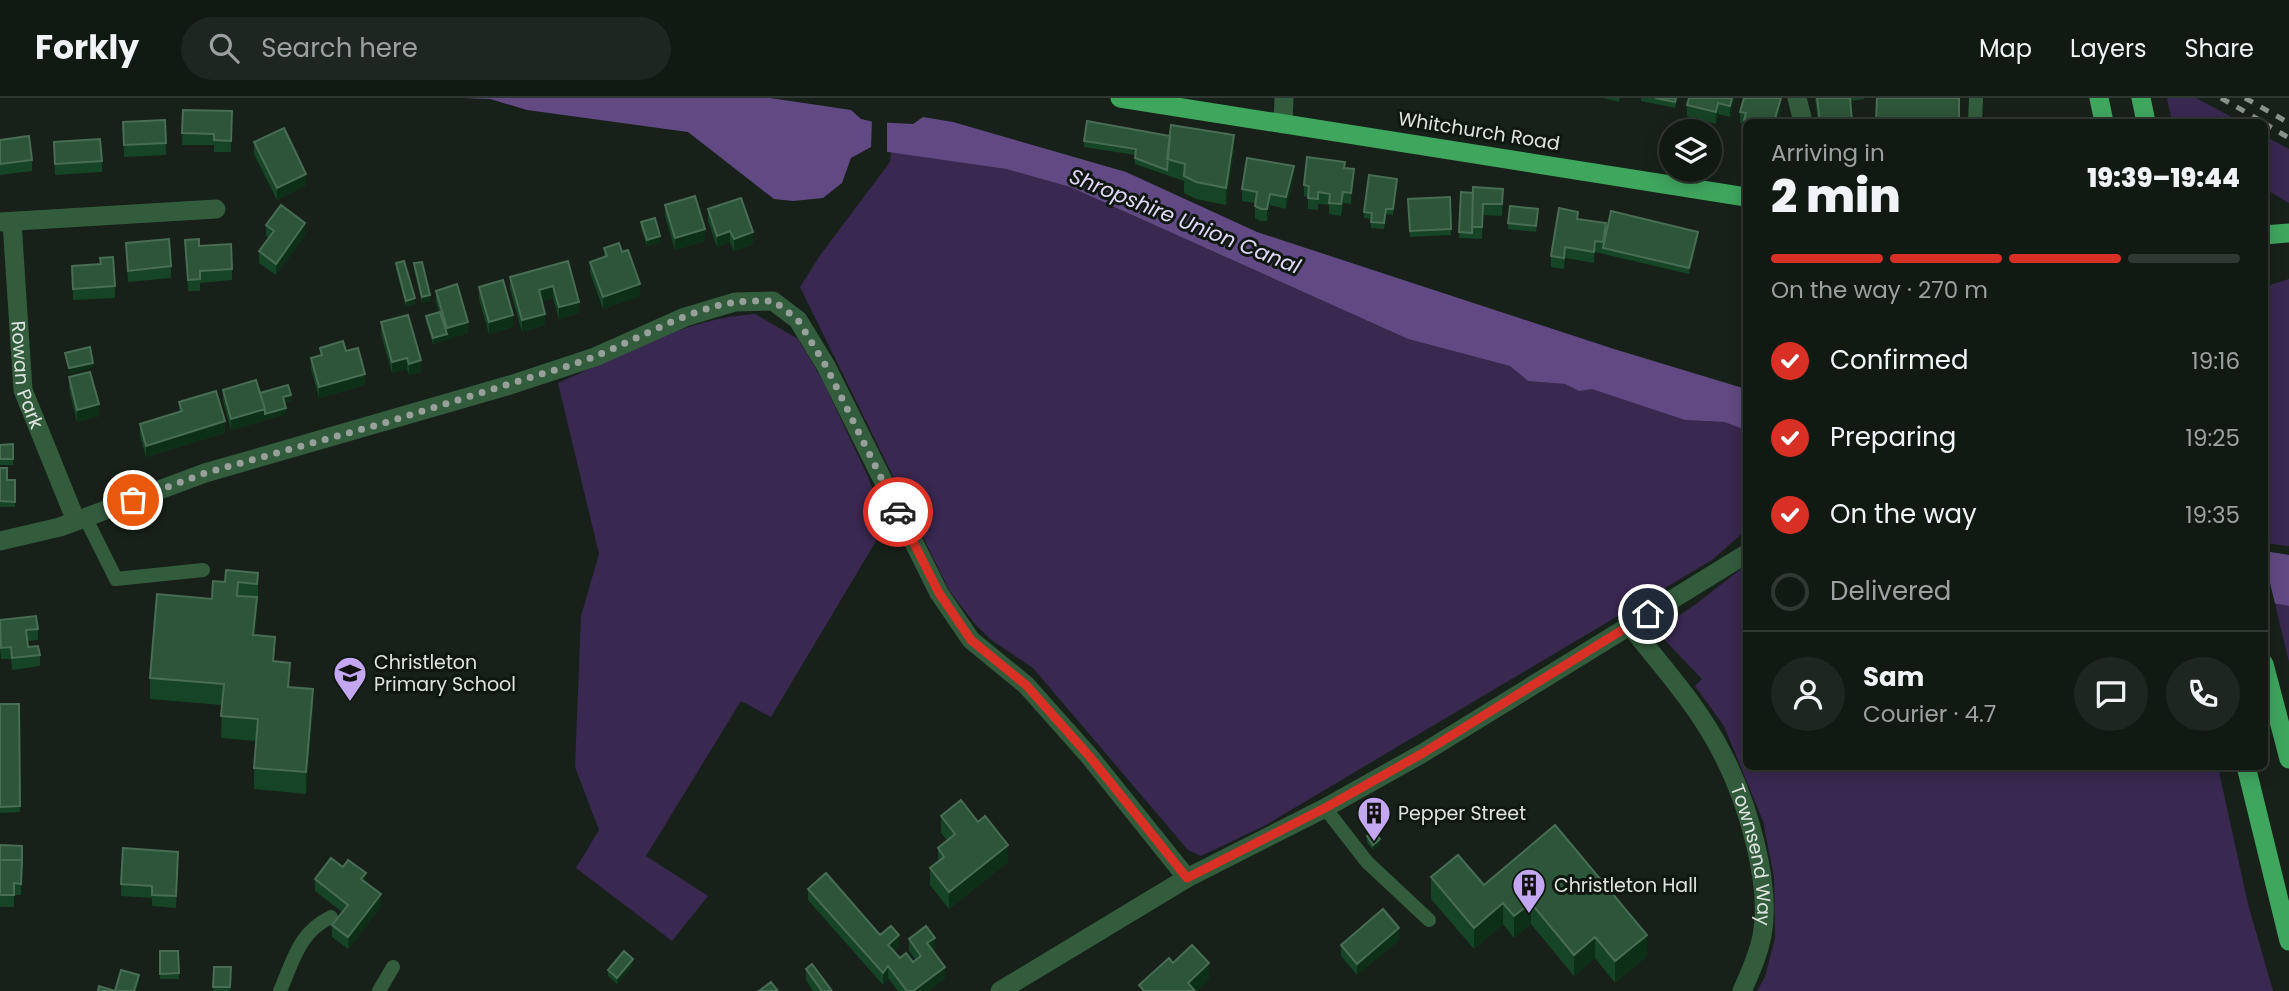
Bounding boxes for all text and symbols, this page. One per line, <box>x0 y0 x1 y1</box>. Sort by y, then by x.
search box <box>181 17 671 80</box>
text: Forkly <box>35 24 139 71</box>
icon: search <box>205 29 243 67</box>
text: Search here <box>261 30 418 66</box>
text: Map <box>1979 32 2032 65</box>
text: Layers <box>2070 32 2146 65</box>
text: Share <box>2184 32 2254 65</box>
street label: Whitchurch Road <box>1396 105 1562 157</box>
map controls <box>1659 119 1722 182</box>
button: layers <box>1659 119 1722 182</box>
text: Arriving in <box>1771 137 1885 169</box>
text: 19:39–19:44 <box>2087 160 2240 196</box>
water label: Shropshire Union Canal <box>1065 161 1306 281</box>
text: 2 min <box>1771 164 1901 228</box>
text: On the way · 270 m <box>1771 274 1988 306</box>
street label: Rowan Park <box>5 320 51 433</box>
icon: check <box>1771 342 1809 380</box>
text: Confirmed <box>1830 342 1968 378</box>
text: 19:16 <box>2191 345 2240 377</box>
icon: check <box>1771 419 1809 457</box>
text: Preparing <box>1830 419 1956 455</box>
text: 19:25 <box>2186 422 2240 454</box>
pin <box>103 470 163 530</box>
courier <box>863 477 933 547</box>
icon: bag <box>114 481 152 519</box>
icon: car <box>879 493 917 531</box>
icon: check <box>1771 496 1809 534</box>
text: On the way <box>1830 496 1977 532</box>
text: 19:35 <box>2185 499 2240 531</box>
text: Delivered <box>1830 573 1951 609</box>
pin <box>1618 584 1678 644</box>
icon: home <box>1629 595 1667 633</box>
place label: Christleton Primary School <box>374 649 516 698</box>
school or university icon: Christleton Primary School <box>331 654 369 703</box>
button: person <box>1771 657 1845 731</box>
button: chat <box>2074 657 2148 731</box>
button: phone <box>2166 657 2240 731</box>
text: Sam <box>1863 659 1924 695</box>
text: Courier · 4.7 <box>1863 698 1996 730</box>
street label: Townsend Way <box>1724 780 1778 927</box>
building icon: Pepper Street <box>1355 794 1393 843</box>
place label: Pepper Street <box>1398 800 1526 827</box>
building icon: Christleton Hall <box>1510 866 1548 915</box>
place label: Christleton Hall <box>1554 872 1698 899</box>

